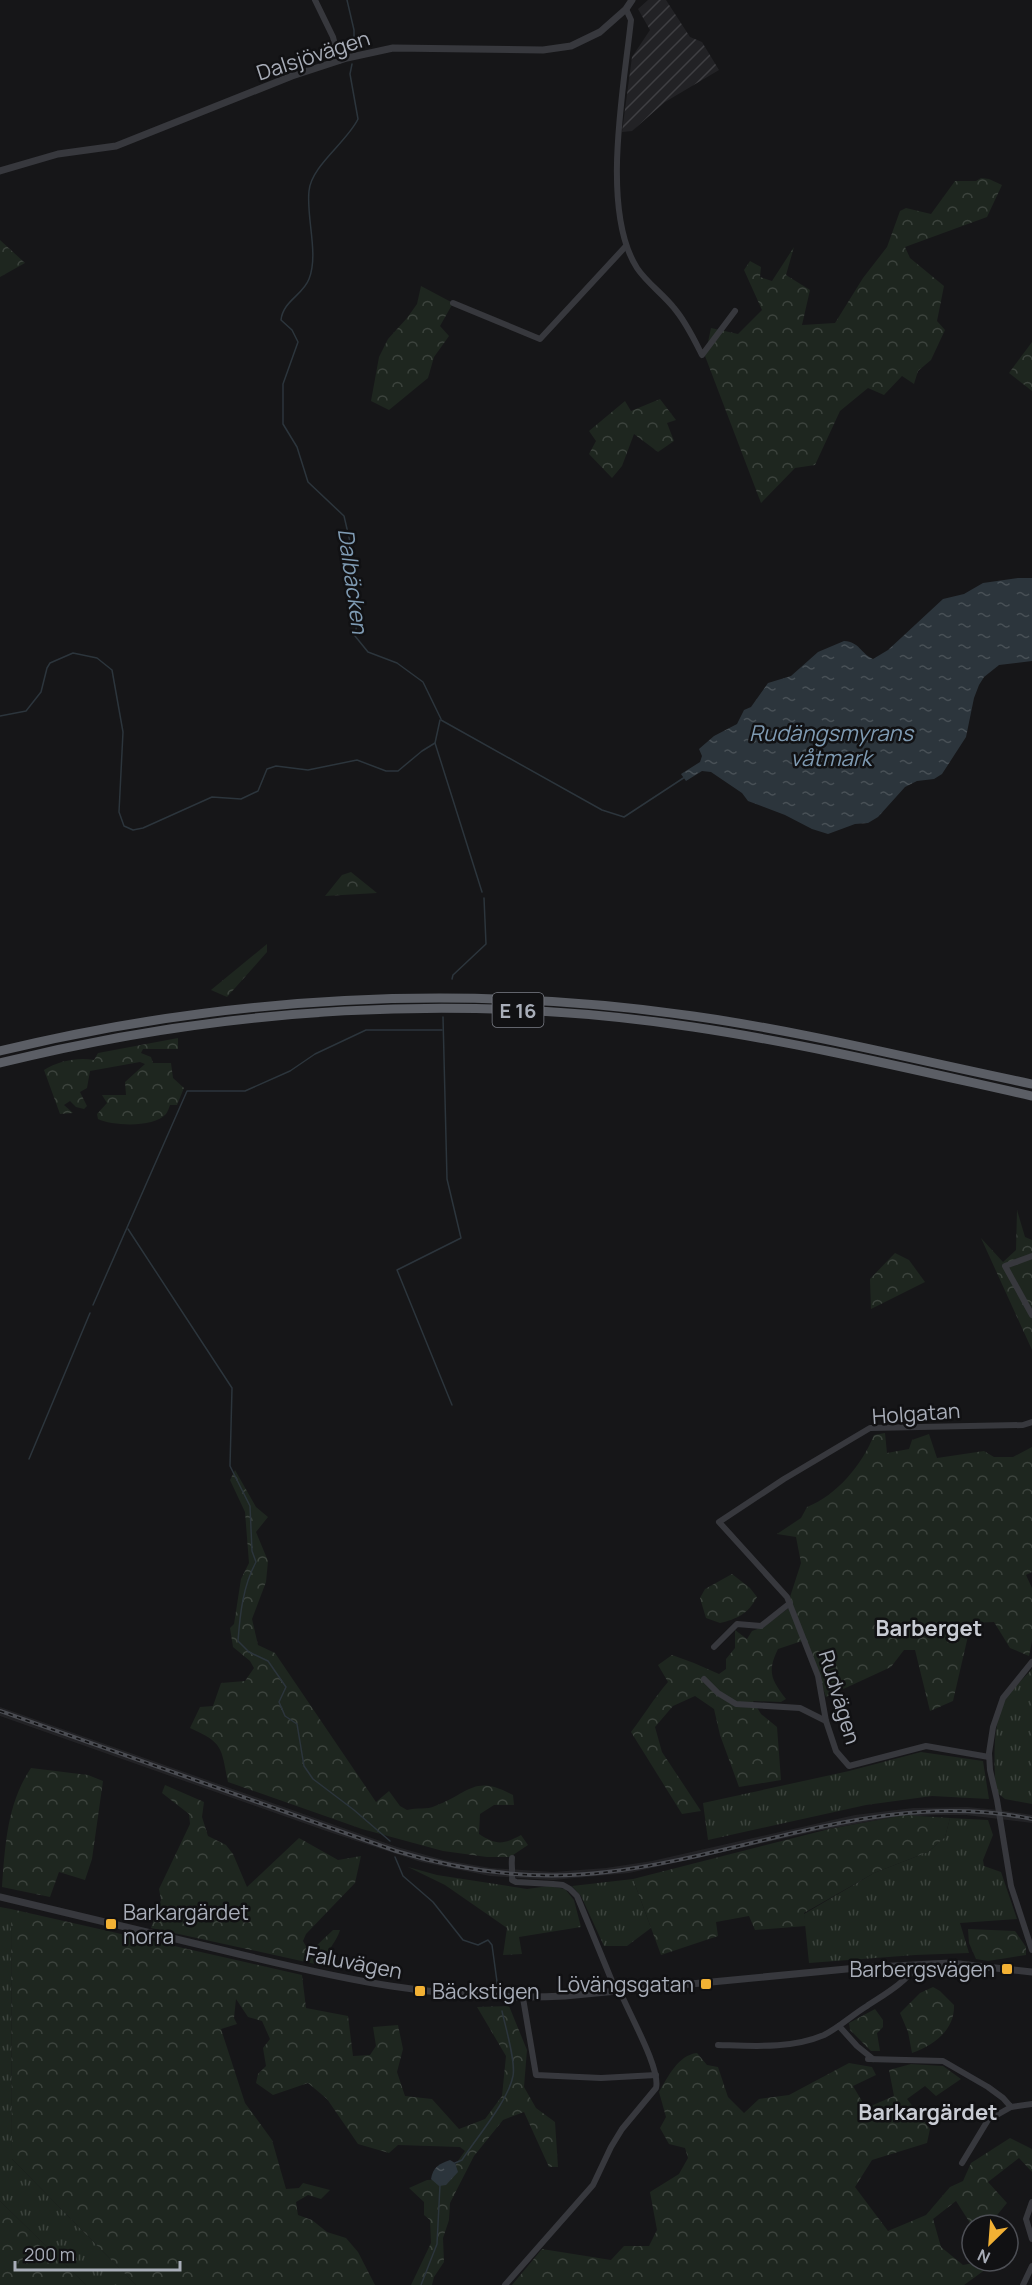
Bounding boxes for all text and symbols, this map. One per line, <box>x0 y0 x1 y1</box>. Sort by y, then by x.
street label: Dalsjövägen <box>253 24 373 86</box>
water label: Dalbäcken <box>331 527 375 636</box>
water label: Rudängsmyrans våtmark <box>749 718 914 773</box>
road number: E 16 <box>492 993 544 1027</box>
street label: Holgatan <box>871 1396 961 1430</box>
district label: Barberget <box>876 1613 982 1643</box>
street label: Rudvägen <box>812 1647 868 1747</box>
place label: Barkargärdet norra <box>123 1898 249 1950</box>
marker: Barkargärdet norra <box>104 1917 118 1931</box>
street label: Faluvägen <box>303 1939 405 1985</box>
place label: Barbergsvägen <box>849 1955 995 1983</box>
marker: Barbergsvägen <box>1000 1962 1014 1976</box>
place label: Lövängsgatan <box>557 1970 694 1998</box>
place label: Bäckstigen <box>432 1977 540 2005</box>
marker: Lövängsgatan <box>699 1977 713 1991</box>
marker: Bäckstigen <box>413 1984 427 1998</box>
district label: Barkargärdet <box>858 2097 998 2127</box>
north arrow <box>960 2213 1020 2273</box>
scale bar <box>15 2234 180 2272</box>
text: 200 m <box>24 2242 75 2266</box>
text: N <box>974 2244 994 2269</box>

